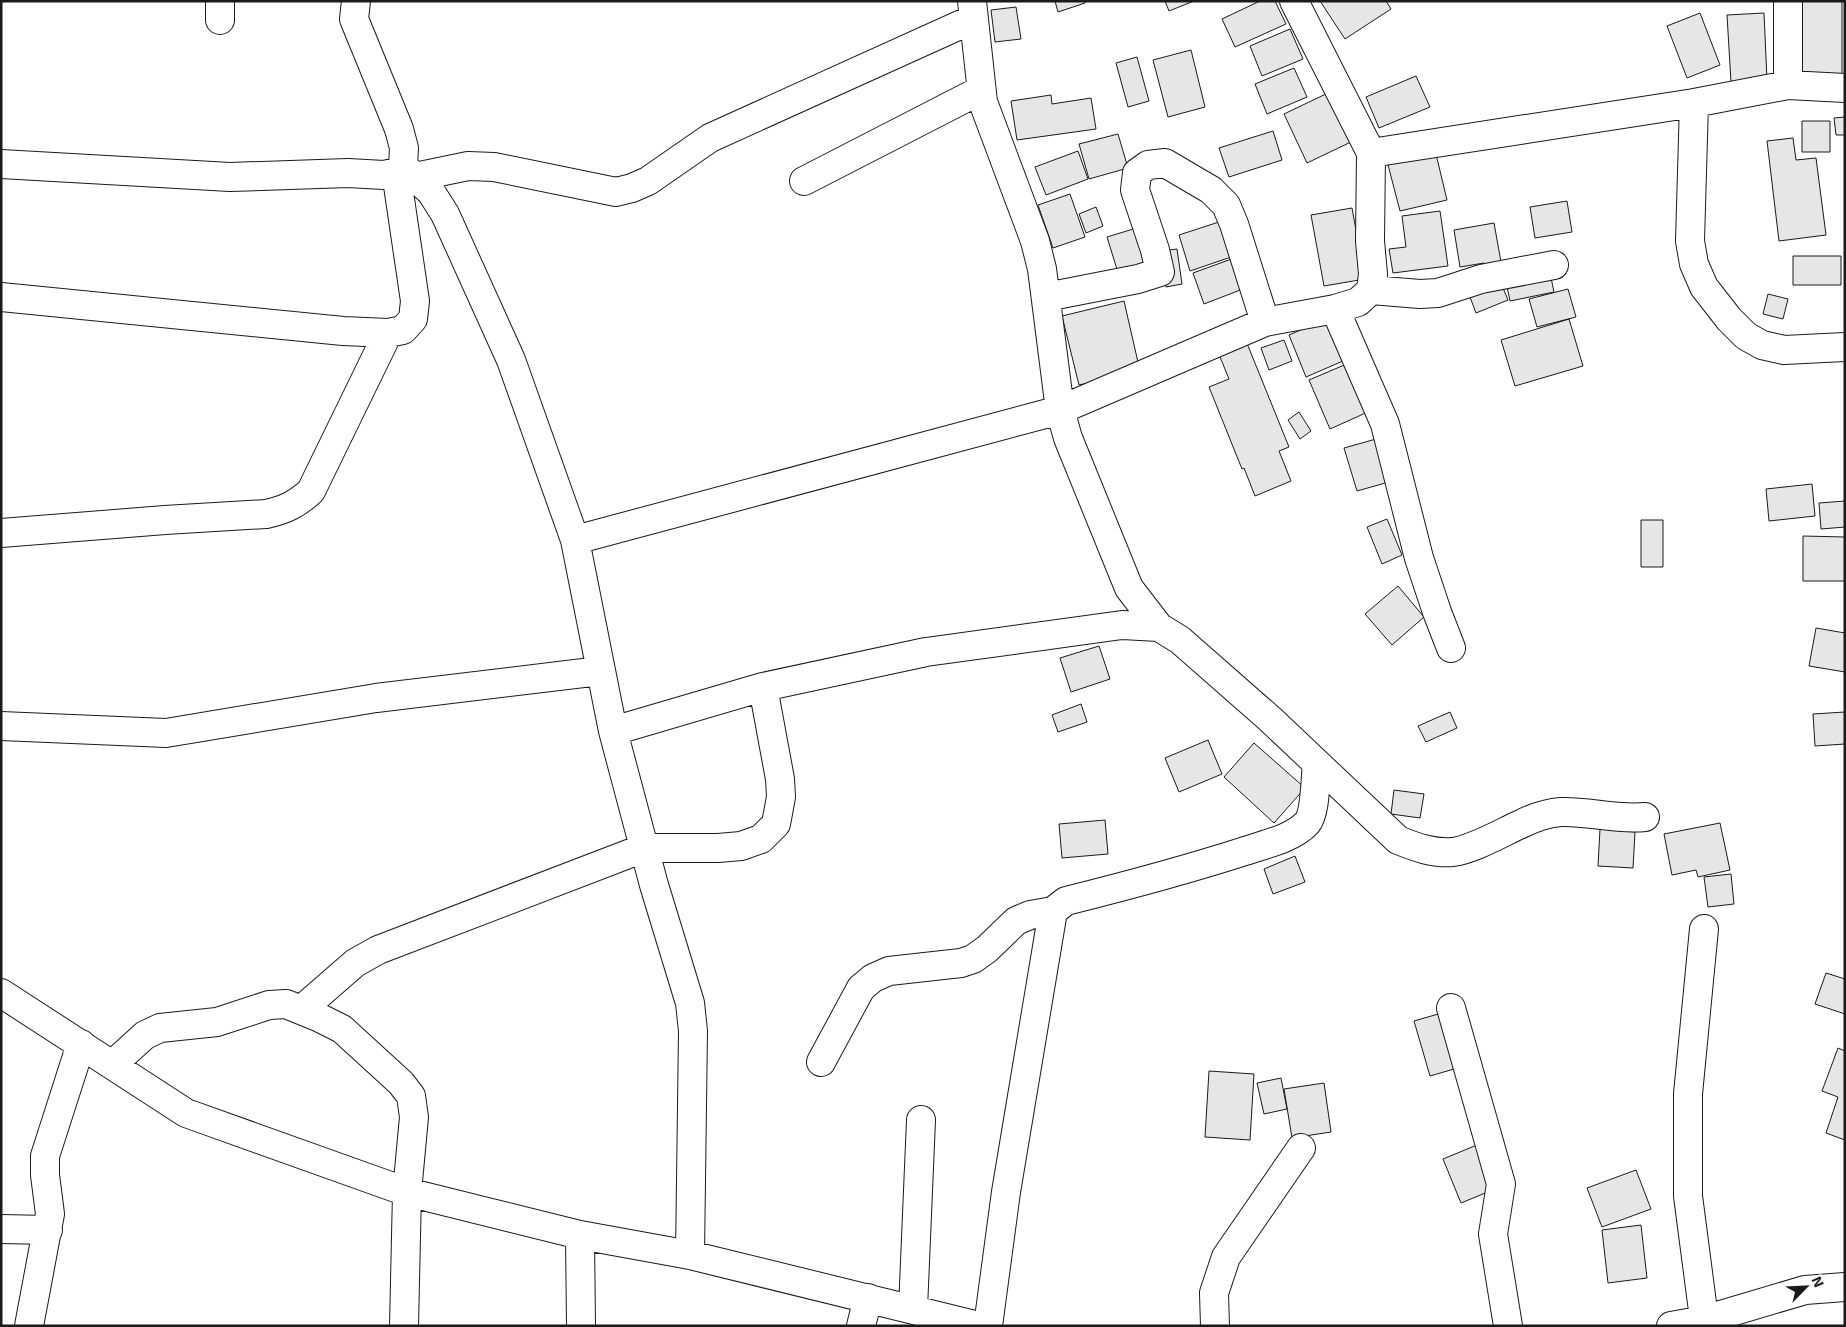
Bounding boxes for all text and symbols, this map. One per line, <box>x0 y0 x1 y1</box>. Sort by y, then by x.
north arrow <box>1781 1262 1831 1312</box>
text: N <box>1809 1273 1828 1290</box>

